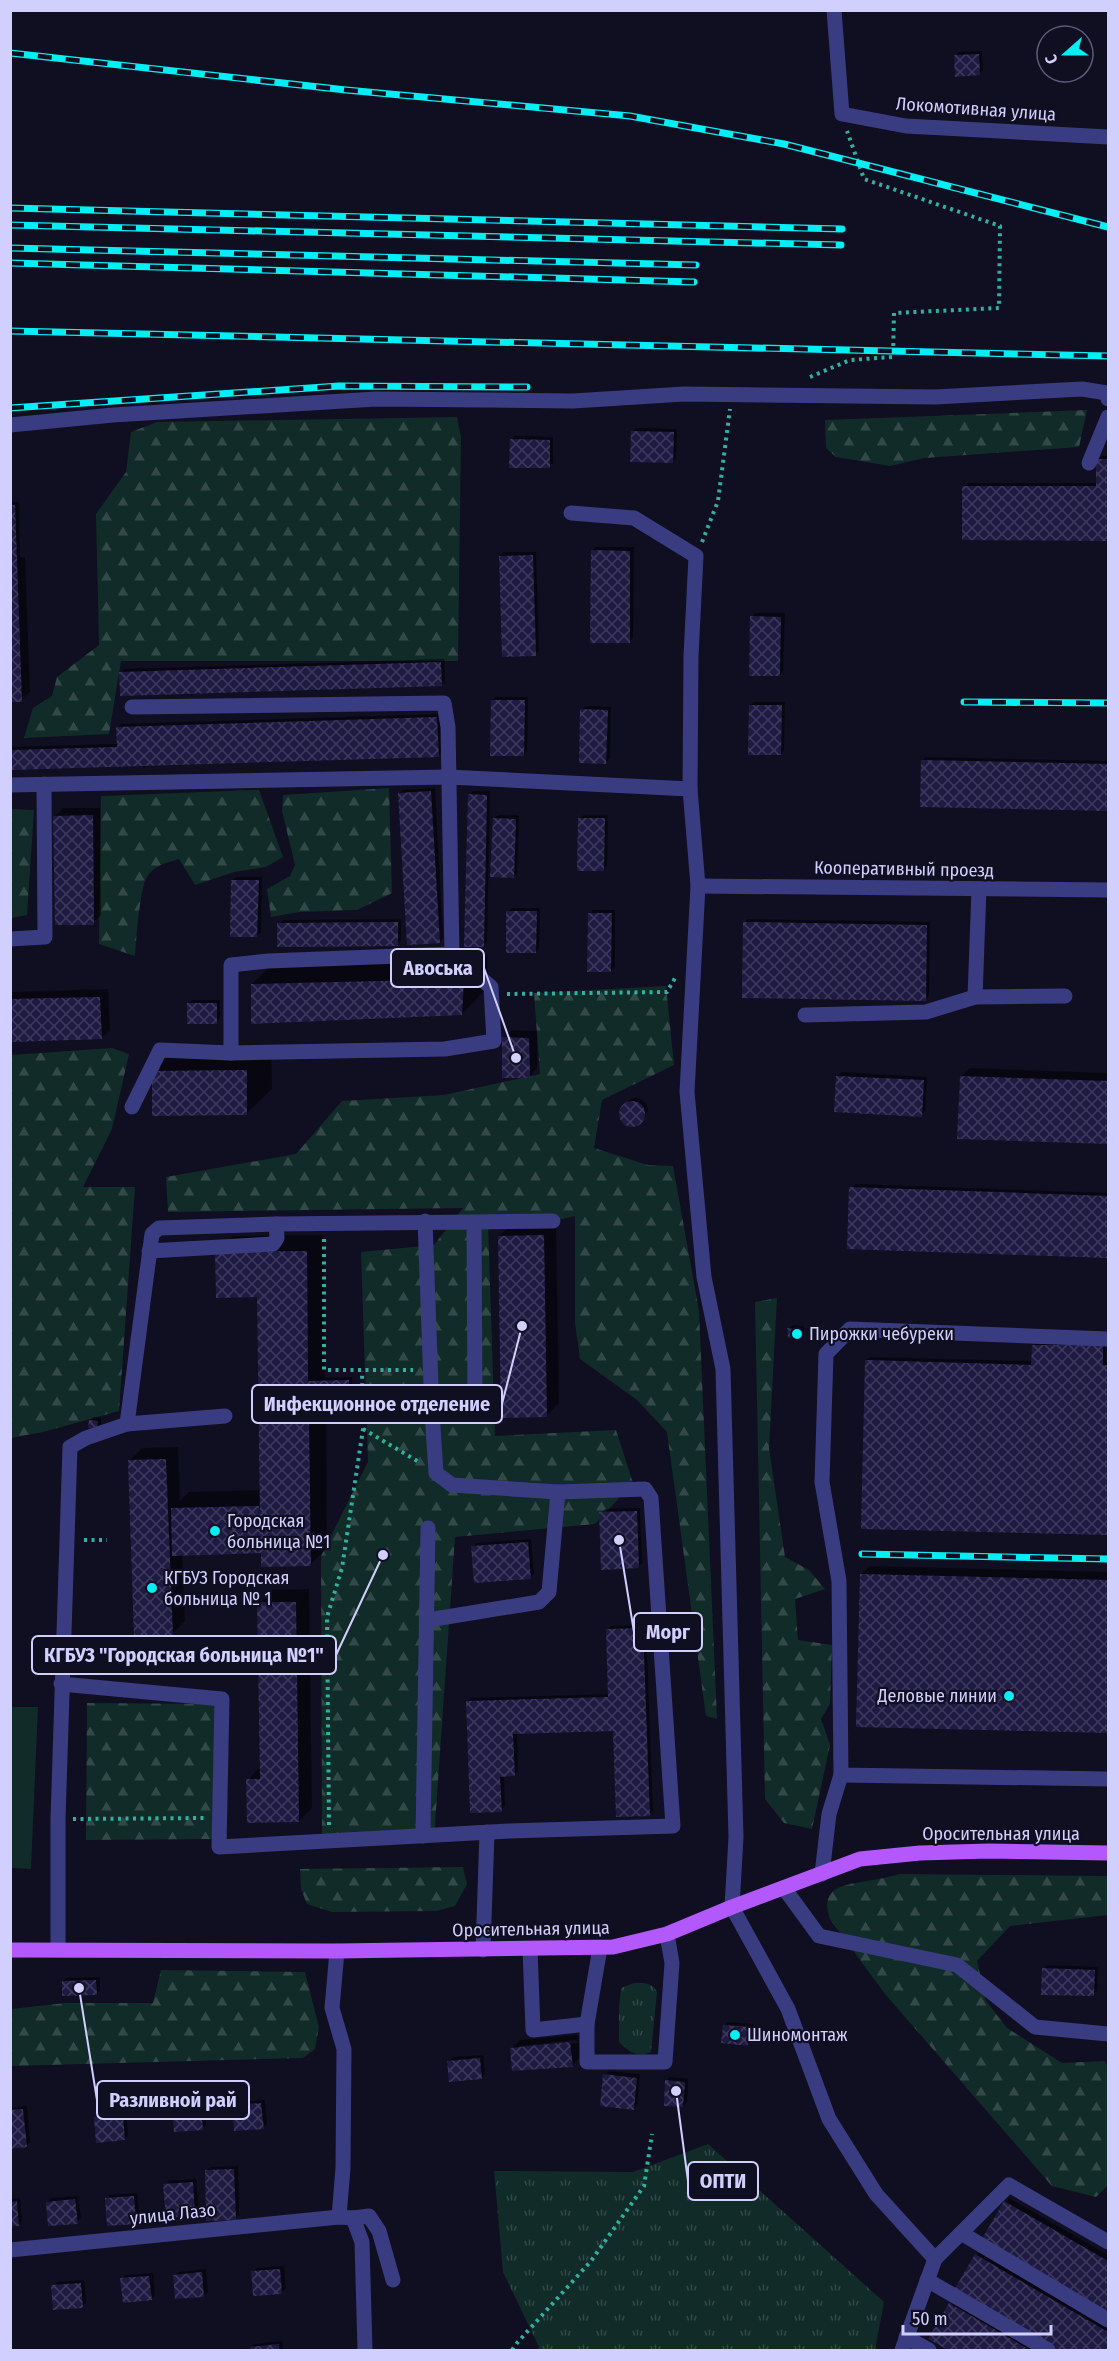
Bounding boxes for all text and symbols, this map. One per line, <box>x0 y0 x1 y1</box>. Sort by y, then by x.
north arrow <box>1035 24 1095 84</box>
text: С <box>1041 51 1062 67</box>
street label: Локомотивная улица <box>895 92 1057 126</box>
street label: Кооперативный проезд <box>814 856 994 882</box>
callout: Авоська <box>391 949 484 987</box>
text: Авоська <box>402 956 473 980</box>
place label: Пирожки чебуреки <box>809 1323 954 1345</box>
marker: Пирожки чебуреки <box>790 1327 804 1341</box>
callout: Инфекционное отделение <box>252 1385 502 1423</box>
text: Инфекционное отделение <box>264 1392 490 1416</box>
place label: Городская больница №1 <box>227 1510 330 1553</box>
marker: Городская больница №1 <box>208 1524 222 1538</box>
place label: КГБУЗ Городская больница № 1 <box>164 1567 289 1610</box>
marker: КГБУЗ Городская больница № 1 <box>145 1581 159 1595</box>
callout: Морг <box>634 1613 702 1651</box>
text: Морг <box>646 1620 690 1644</box>
callout: КГБУЗ "Городская больница №1" <box>32 1636 336 1674</box>
text: КГБУЗ "Городская больница №1" <box>44 1643 324 1667</box>
place label: Деловые линии <box>877 1685 997 1707</box>
marker: Деловые линии <box>1002 1689 1016 1703</box>
street label: Оросительная улица <box>922 1823 1080 1845</box>
street label: Оросительная улица <box>452 1917 610 1941</box>
place label: Шиномонтаж <box>747 2024 848 2046</box>
marker: Шиномонтаж <box>728 2028 742 2042</box>
callout: Разливной рай <box>97 2081 249 2119</box>
text: Разливной рай <box>109 2088 237 2112</box>
callout: ОПТИ <box>688 2162 758 2200</box>
text: ОПТИ <box>700 2169 746 2193</box>
street label: улица Лазо <box>129 2199 217 2229</box>
scale bar <box>903 2298 1052 2336</box>
text: 50 m <box>912 2308 948 2330</box>

